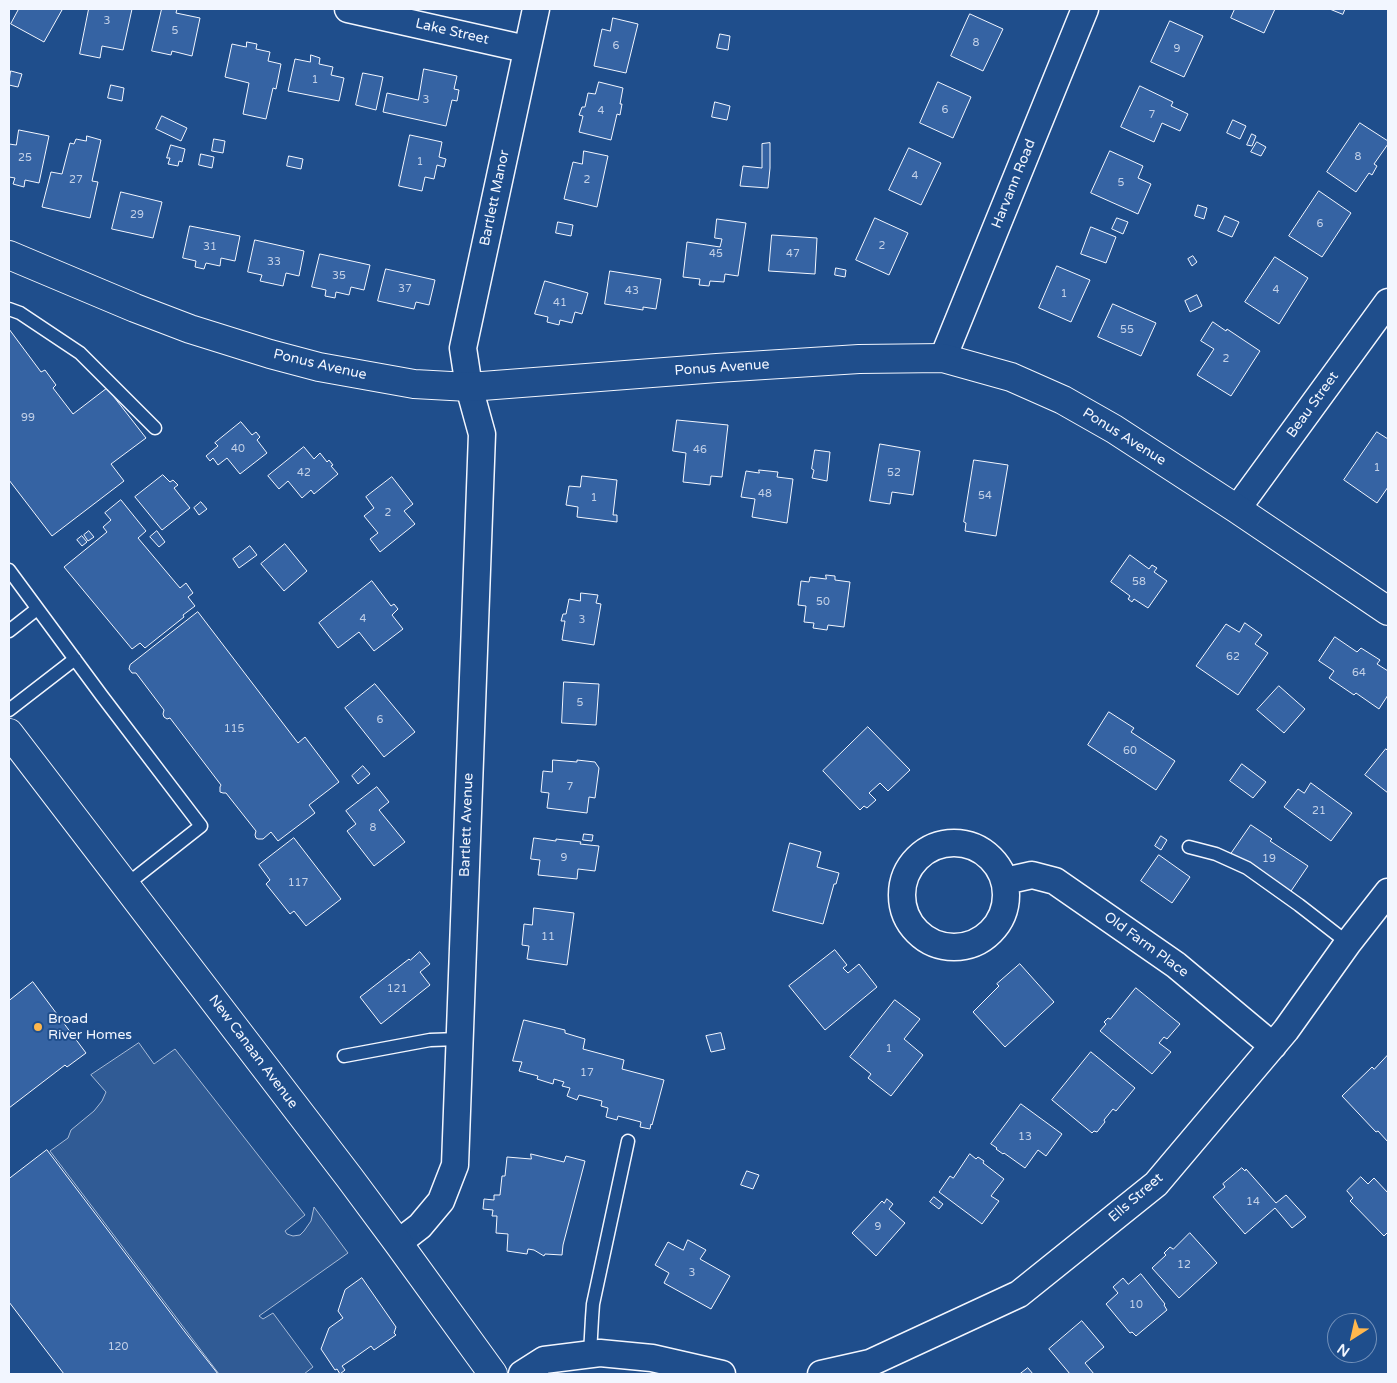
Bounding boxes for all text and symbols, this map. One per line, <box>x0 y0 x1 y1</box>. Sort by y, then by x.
house number: 3 <box>104 14 110 28</box>
street label: Lake Street <box>414 15 490 49</box>
house number: 5 <box>172 24 178 38</box>
house number: 8 <box>973 36 979 50</box>
house number: 6 <box>613 39 619 53</box>
house number: 9 <box>1174 42 1180 56</box>
house number: 1 <box>312 73 318 87</box>
house number: 3 <box>423 93 429 107</box>
house number: 6 <box>942 103 948 117</box>
house number: 4 <box>598 104 604 118</box>
house number: 7 <box>1149 108 1155 122</box>
street label: Harvann Road <box>988 137 1040 231</box>
street label: Bartlett Manor <box>477 148 513 248</box>
house number: 8 <box>1355 150 1361 164</box>
house number: 25 <box>18 151 32 165</box>
house number: 1 <box>417 155 423 169</box>
house number: 4 <box>912 169 918 183</box>
house number: 27 <box>69 173 83 187</box>
house number: 2 <box>584 173 590 187</box>
house number: 5 <box>1118 176 1124 190</box>
house number: 29 <box>130 208 144 222</box>
house number: 6 <box>1317 217 1323 231</box>
house number: 2 <box>879 239 885 253</box>
house number: 31 <box>203 240 217 254</box>
house number: 45 <box>709 247 723 261</box>
house number: 47 <box>786 247 800 261</box>
house number: 33 <box>267 255 281 269</box>
house number: 35 <box>332 269 346 283</box>
house number: 37 <box>398 282 412 296</box>
house number: 4 <box>1273 283 1279 297</box>
house number: 43 <box>625 284 639 298</box>
house number: 1 <box>1061 287 1067 301</box>
house number: 41 <box>553 296 567 310</box>
house number: 55 <box>1120 323 1134 337</box>
street label: Ponus Avenue <box>272 346 368 384</box>
house number: 2 <box>1223 352 1229 366</box>
street label: Ponus Avenue <box>674 356 770 380</box>
street label: Beau Street <box>1283 369 1343 441</box>
street label: Ponus Avenue <box>1079 405 1169 469</box>
house number: 99 <box>21 411 35 425</box>
house number: 40 <box>231 442 245 456</box>
house number: 46 <box>693 443 707 457</box>
house number: 1 <box>1374 461 1380 475</box>
house number: 42 <box>297 466 311 480</box>
house number: 52 <box>887 466 901 480</box>
house number: 48 <box>758 487 772 501</box>
house number: 54 <box>978 489 992 503</box>
house number: 1 <box>591 491 597 505</box>
house number: 2 <box>385 506 391 520</box>
house number: 58 <box>1132 575 1146 589</box>
house number: 50 <box>816 595 830 609</box>
house number: 4 <box>360 612 366 626</box>
house number: 3 <box>579 613 585 627</box>
house number: 62 <box>1226 650 1240 664</box>
house number: 64 <box>1352 666 1366 680</box>
house number: 5 <box>577 696 583 710</box>
house number: 6 <box>377 713 383 727</box>
house number: 115 <box>224 722 244 736</box>
house number: 60 <box>1123 744 1137 758</box>
street label: Bartlett Avenue <box>457 773 477 877</box>
house number: 7 <box>567 780 573 794</box>
house number: 21 <box>1312 804 1326 818</box>
house number: 8 <box>370 821 376 835</box>
house number: 9 <box>561 851 567 865</box>
house number: 19 <box>1262 852 1276 866</box>
house number: 117 <box>288 876 308 890</box>
street label: Old Farm Place <box>1100 909 1192 981</box>
house number: 11 <box>541 930 555 944</box>
house number: 121 <box>387 982 407 996</box>
street label: New Canaan Avenue <box>205 992 301 1112</box>
place label: Broad River Homes <box>48 1011 132 1044</box>
marker: Broad River Homes <box>32 1021 44 1033</box>
house number: 1 <box>886 1042 892 1056</box>
house number: 17 <box>580 1066 594 1080</box>
house number: 13 <box>1018 1130 1032 1144</box>
street label: Ells Street <box>1105 1170 1167 1226</box>
house number: 14 <box>1246 1195 1260 1209</box>
house number: 9 <box>875 1220 881 1234</box>
house number: 12 <box>1177 1258 1191 1272</box>
house number: 3 <box>689 1266 695 1280</box>
house number: 10 <box>1129 1298 1143 1312</box>
north arrow <box>1327 1313 1377 1363</box>
house number: 120 <box>108 1340 128 1354</box>
text: N <box>1334 1340 1353 1360</box>

